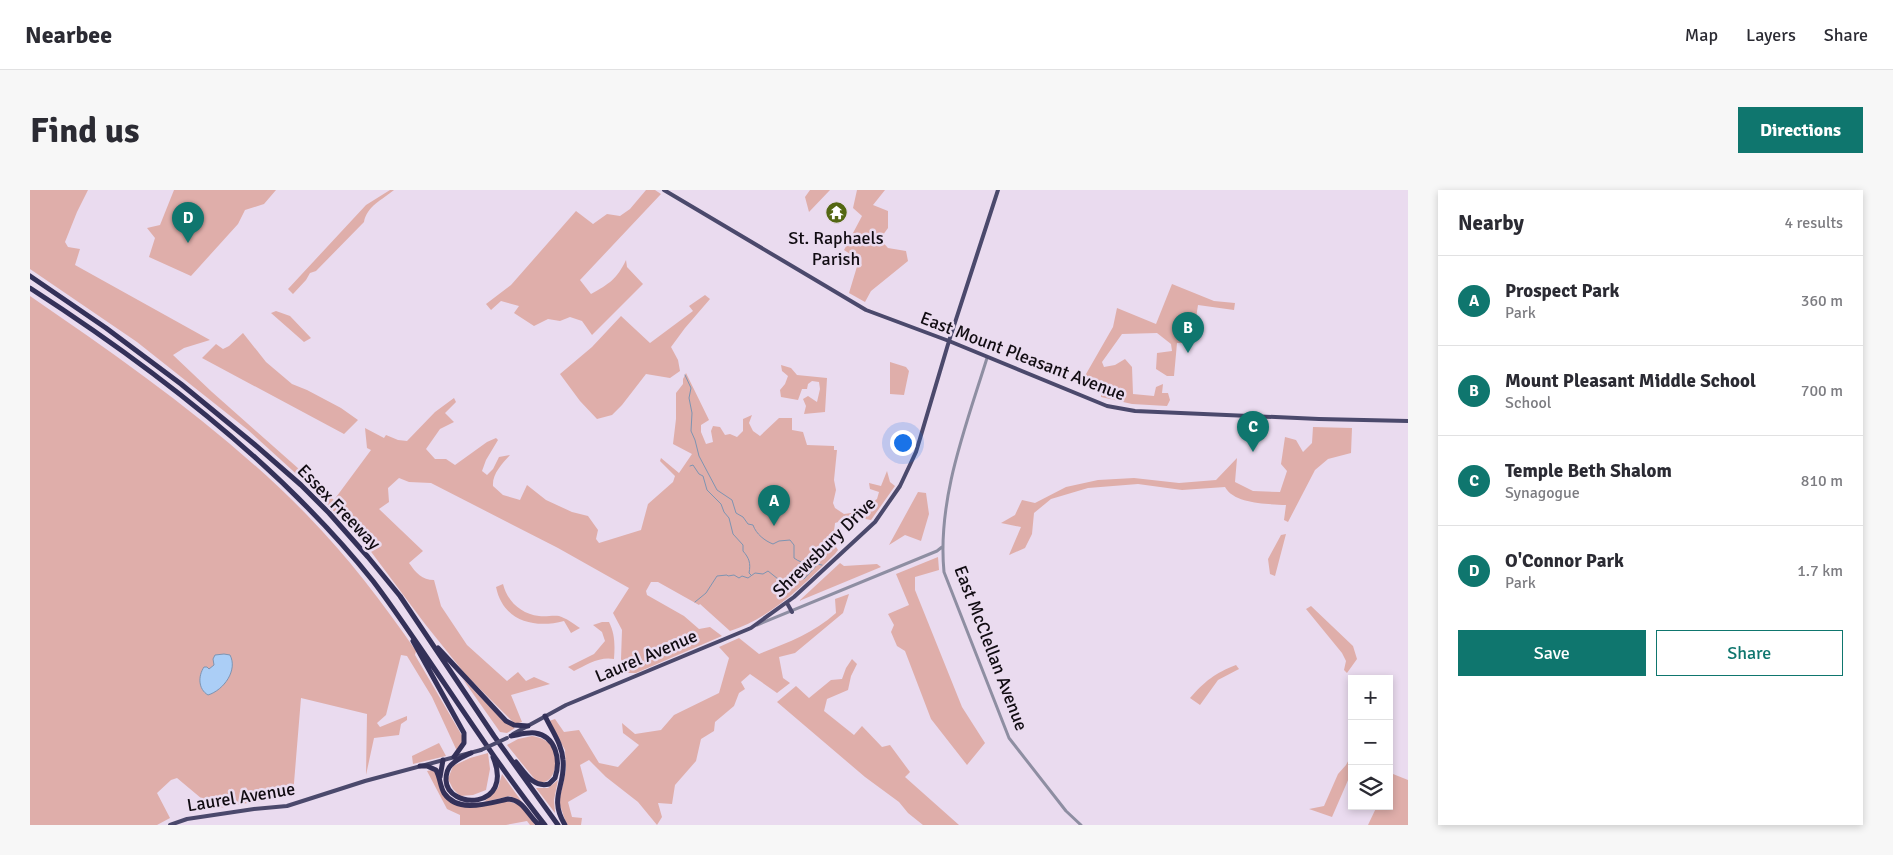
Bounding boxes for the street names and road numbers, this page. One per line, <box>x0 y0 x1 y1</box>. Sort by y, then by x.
street label: East Mount Pleasant Avenue <box>917 307 1129 405</box>
street label: Essex Freeway <box>293 460 386 555</box>
street label: Shrewsbury Drive <box>768 492 880 602</box>
street label: East McClellan Avenue <box>949 562 1033 734</box>
street label: Laurel Avenue <box>592 625 700 687</box>
street label: Laurel Avenue <box>185 778 297 816</box>

